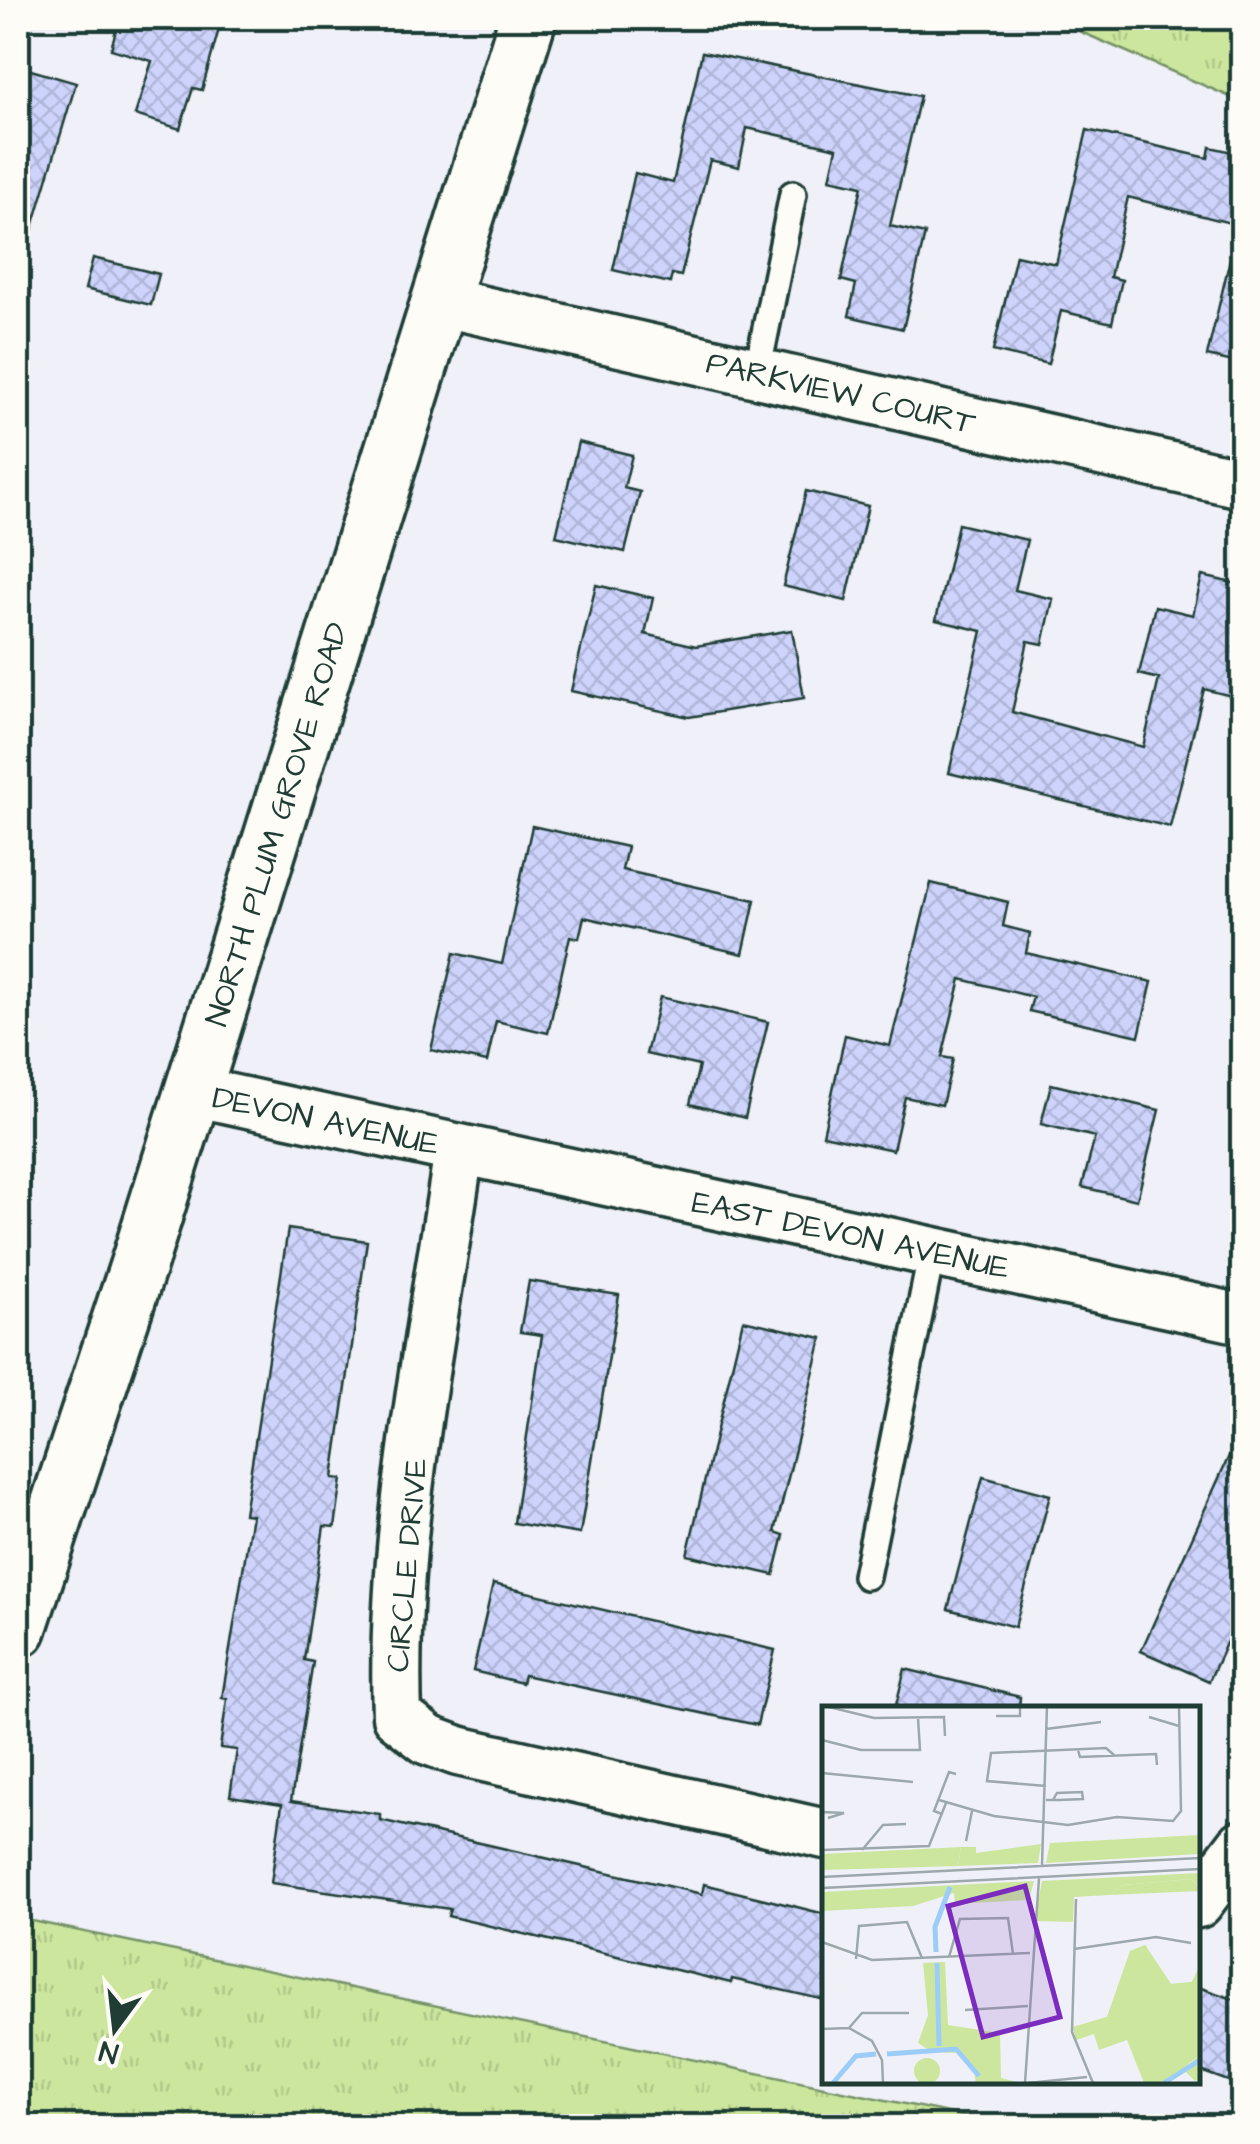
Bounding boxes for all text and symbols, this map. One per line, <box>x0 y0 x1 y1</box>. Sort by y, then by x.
street label: PARKVIEW COURT <box>702 341 980 446</box>
street label: NORTH PLUM GROVE ROAD <box>195 617 360 1032</box>
street label: DEVON AVENUE <box>208 1075 443 1167</box>
street label: EAST DEVON AVENUE <box>688 1180 1014 1291</box>
street label: CIRCLE DRIVE <box>376 1456 439 1674</box>
inset map <box>822 1706 1200 2084</box>
north arrow <box>65 1979 165 2079</box>
text: N <box>95 2030 122 2073</box>

